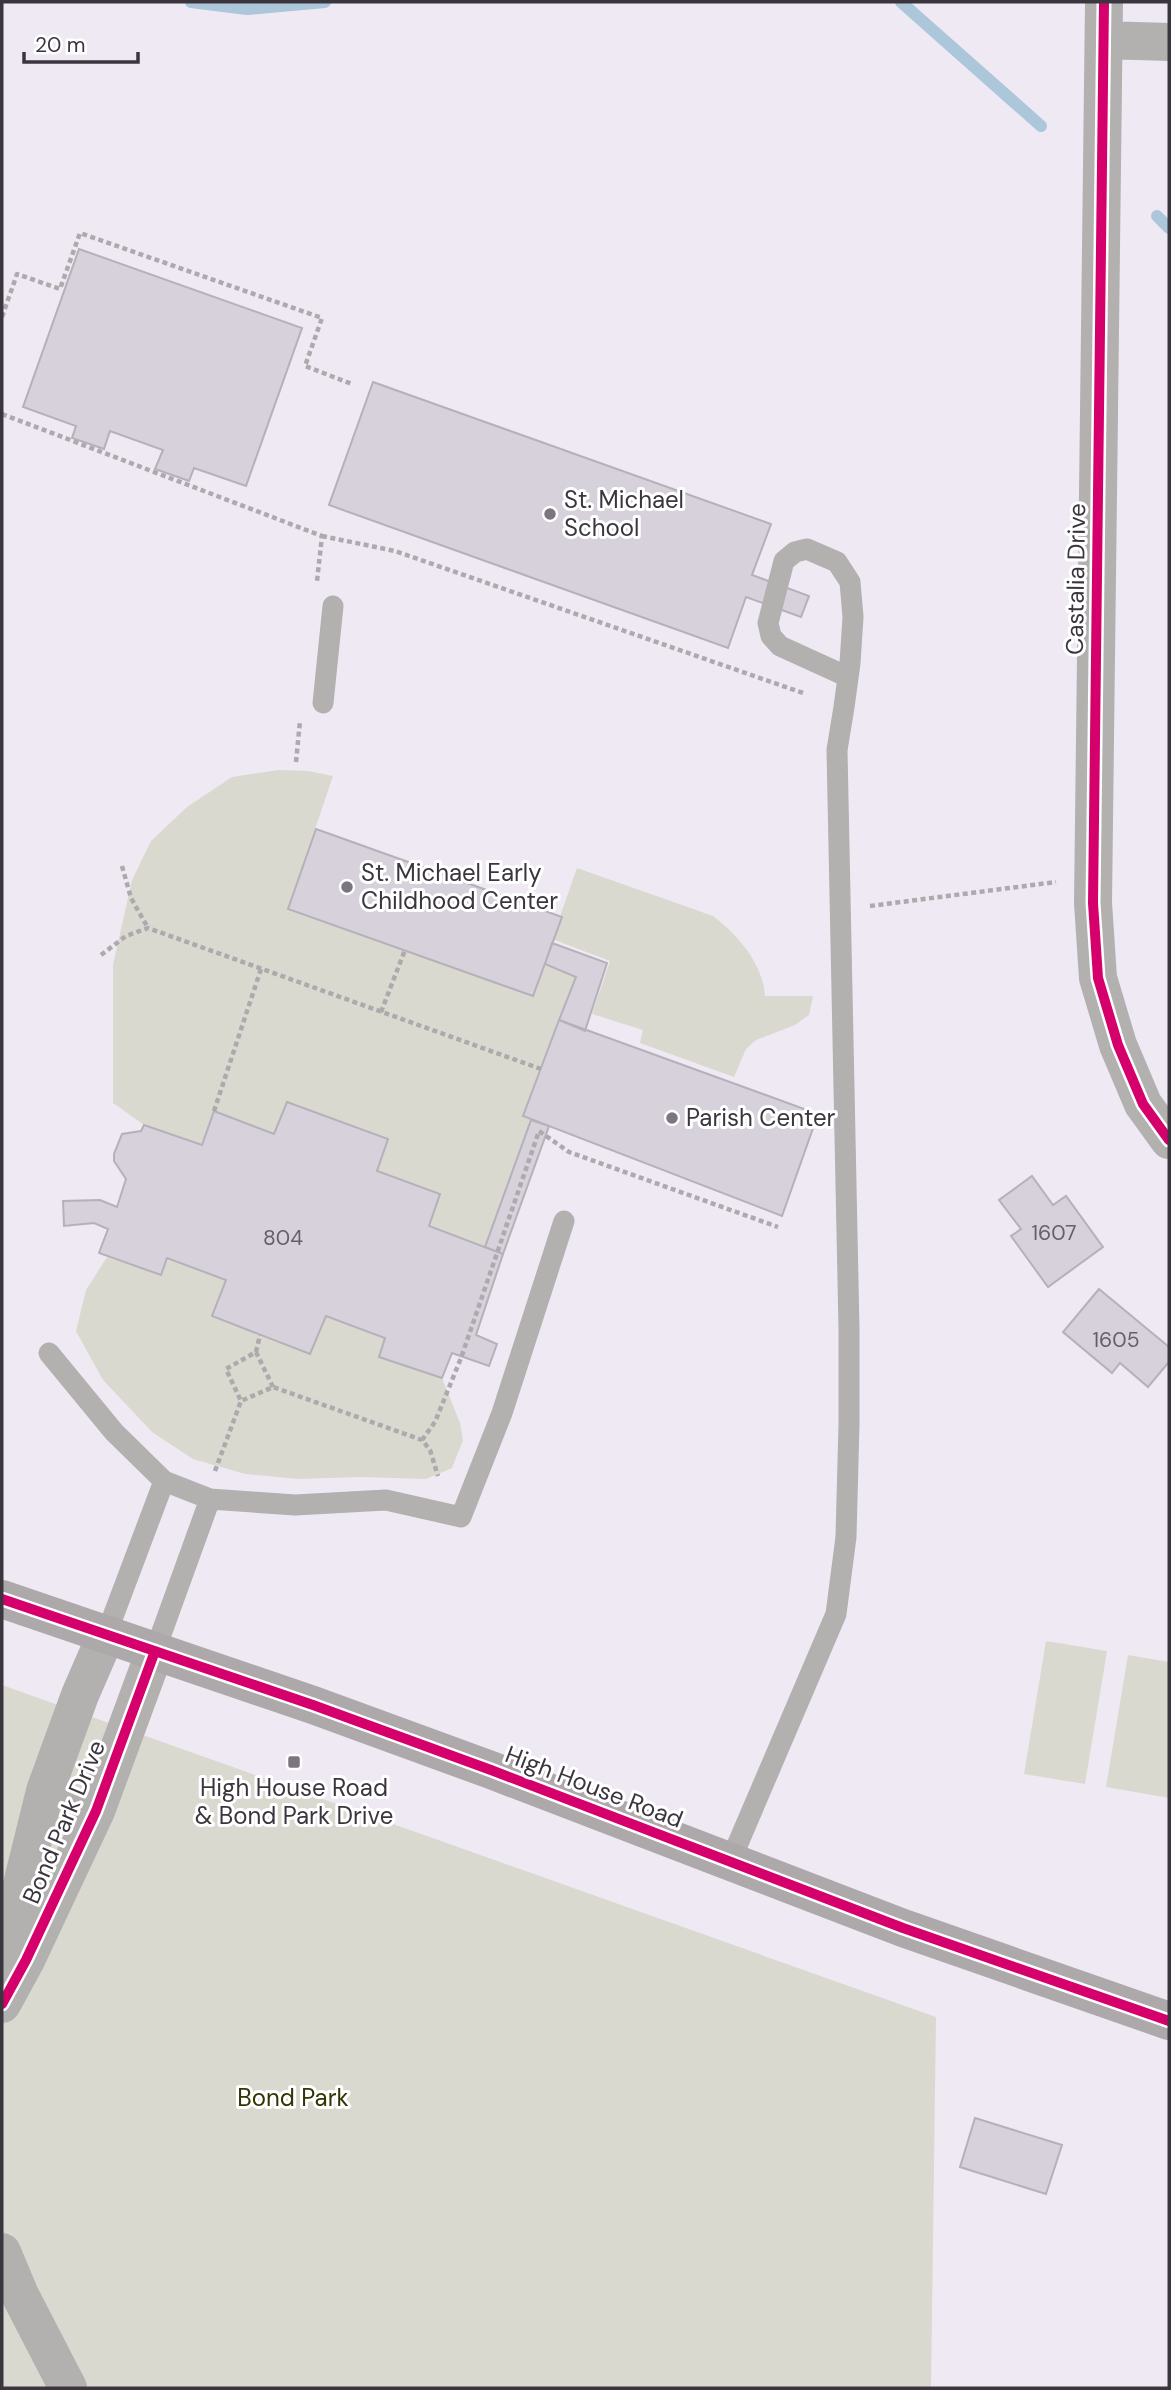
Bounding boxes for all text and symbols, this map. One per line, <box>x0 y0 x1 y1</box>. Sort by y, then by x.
scale bar <box>24 21 138 65</box>
text: 20 m <box>35 31 86 59</box>
place label: St. Michael School <box>564 484 684 543</box>
street label: Castalia Drive <box>1059 503 1092 655</box>
marker: St. Michael School <box>542 506 558 522</box>
place label: St. Michael Early Childhood Center <box>361 857 558 916</box>
marker: St. Michael Early Childhood Center <box>339 879 355 895</box>
place label: Parish Center <box>686 1102 836 1133</box>
marker: Parish Center <box>664 1110 680 1126</box>
house number: 1607 <box>1031 1219 1077 1247</box>
house number: 804 <box>263 1224 303 1252</box>
house number: 1605 <box>1093 1326 1139 1354</box>
street label: Bond Park Drive <box>15 1735 112 1908</box>
street label: High House Road <box>501 1738 687 1835</box>
marker: High House Road & Bond Park Drive <box>286 1754 302 1770</box>
place label: High House Road & Bond Park Drive <box>195 1772 393 1831</box>
park label: Bond Park <box>237 2082 349 2113</box>

